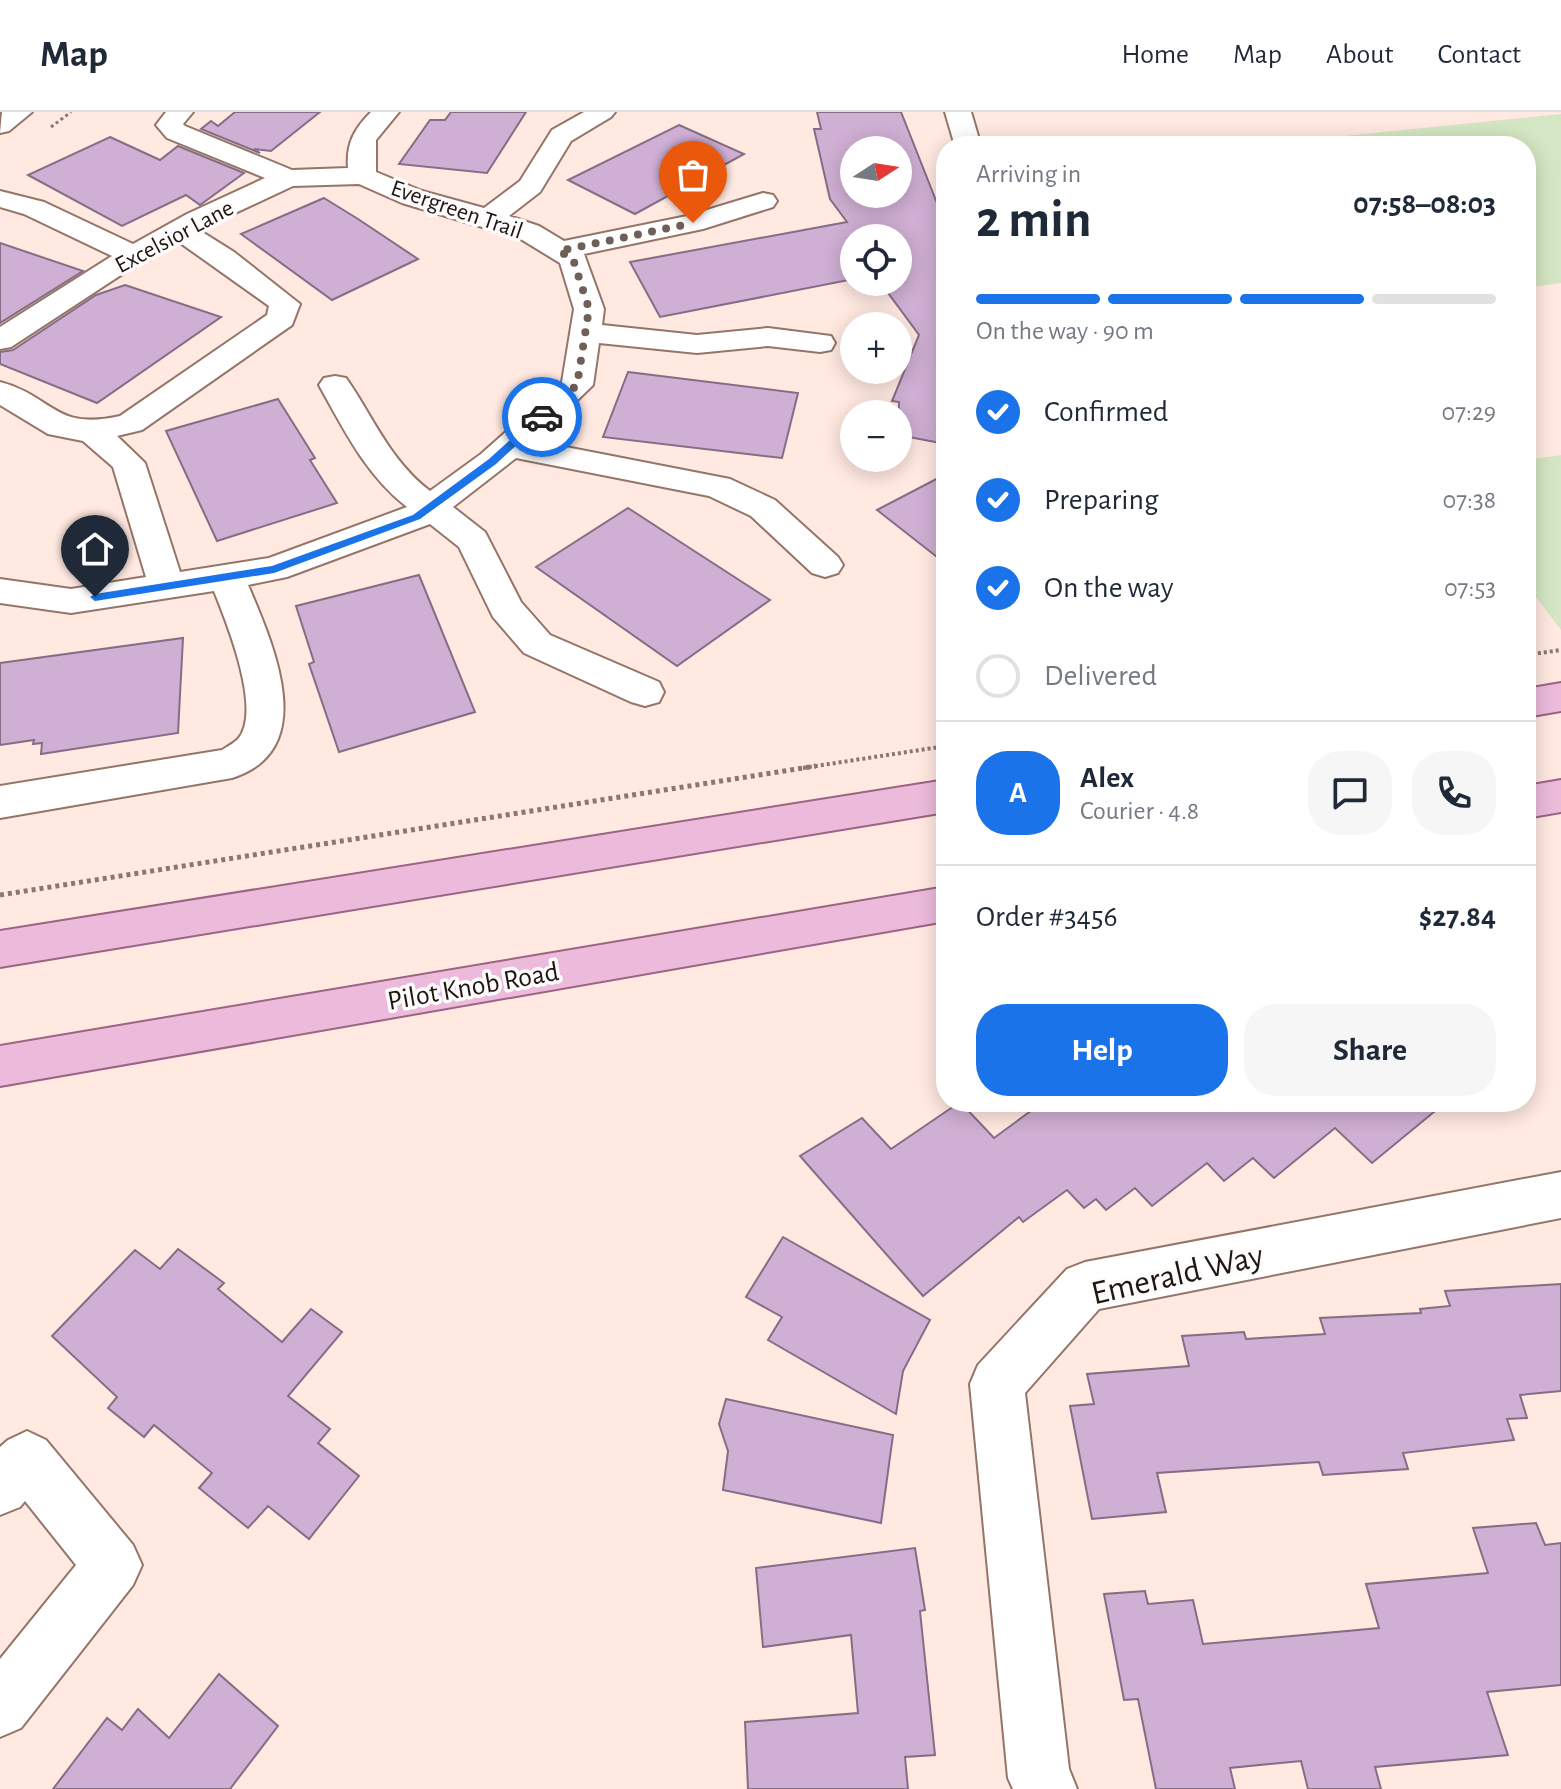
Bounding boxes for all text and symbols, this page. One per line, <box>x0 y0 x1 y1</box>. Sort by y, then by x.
text: Map <box>40 36 108 74</box>
text: Home <box>1122 41 1189 69</box>
text: Map <box>1233 41 1282 69</box>
text: About <box>1326 41 1394 69</box>
text: Contact <box>1438 41 1521 69</box>
north arrow <box>840 136 912 208</box>
map controls <box>840 136 912 472</box>
pin <box>659 141 727 223</box>
icon: bag <box>671 153 715 197</box>
text: Arriving in <box>976 161 1081 187</box>
street label: Evergreen Trail <box>388 176 526 244</box>
text: 07:58–08:03 <box>1353 189 1496 219</box>
text: 2 min <box>976 194 1091 246</box>
street label: Excelsior Lane <box>111 196 238 278</box>
button: locate <box>840 224 912 296</box>
button: + <box>840 312 912 384</box>
text: On the way · 90 m <box>976 318 1154 344</box>
courier <box>502 377 582 457</box>
icon: check <box>976 390 1020 434</box>
icon: car <box>520 395 564 439</box>
text: Confirmed <box>1044 397 1168 427</box>
text: 07:29 <box>1441 399 1496 425</box>
button: − <box>840 400 912 472</box>
icon: check <box>976 478 1020 522</box>
text: Preparing <box>1044 485 1159 515</box>
text: 07:38 <box>1442 487 1496 513</box>
pin <box>61 515 129 597</box>
icon: home <box>73 527 117 571</box>
icon: check <box>976 566 1020 610</box>
text: On the way <box>1044 573 1173 603</box>
text: 07:53 <box>1444 575 1496 601</box>
text: Delivered <box>1044 661 1157 691</box>
button: chat <box>1308 751 1392 835</box>
button: phone <box>1412 751 1496 835</box>
text: Alex <box>1080 763 1134 793</box>
text: A <box>1009 778 1027 808</box>
text: Courier · 4.8 <box>1080 798 1199 824</box>
text: Order #3456 <box>976 902 1118 932</box>
text: $27.84 <box>1419 902 1496 932</box>
street label: Pilot Knob Road <box>385 958 561 1016</box>
button: Help <box>976 1004 1228 1096</box>
button: Share <box>1244 1004 1496 1096</box>
street label: Emerald Way <box>1088 1239 1267 1311</box>

